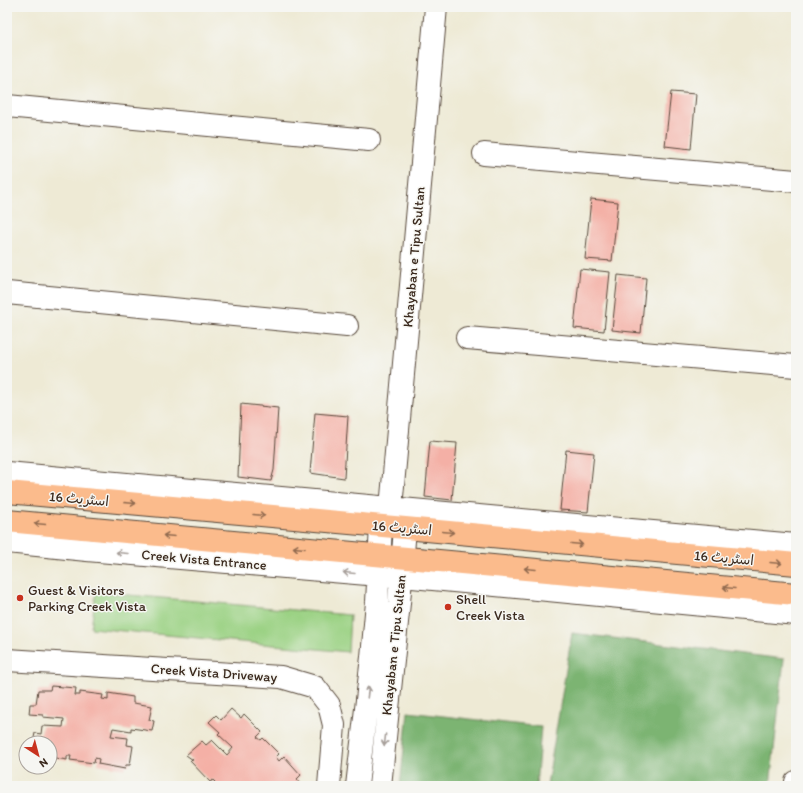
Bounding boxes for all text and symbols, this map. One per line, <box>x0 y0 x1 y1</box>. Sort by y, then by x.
street label: Khayaban e Tipu Sultan <box>399 185 429 328</box>
street label: اسٹریٹ 16 <box>48 488 110 510</box>
one-way arrow <box>123 500 136 507</box>
one-way arrow <box>252 511 265 518</box>
street label: اسٹریٹ 16 <box>371 517 433 539</box>
one-way arrow <box>34 521 47 528</box>
one-way arrow <box>441 528 454 535</box>
one-way arrow <box>163 533 176 540</box>
one-way arrow <box>570 540 583 547</box>
one-way arrow <box>293 544 306 551</box>
street label: Creek Vista Entrance <box>141 546 268 574</box>
street label: اسٹریٹ 16 <box>693 547 755 569</box>
one-way arrow <box>116 550 129 557</box>
one-way arrow <box>770 559 783 566</box>
one-way arrow <box>524 566 537 573</box>
one-way arrow <box>343 569 356 576</box>
street label: Khayaban e Tipu Sultan <box>378 573 410 716</box>
place label: Guest & Visitors Parking Creek Vista <box>28 582 147 615</box>
one-way arrow <box>723 584 736 591</box>
place label: Shell Creek Vista <box>456 591 525 624</box>
marker: Guest & Visitors Parking Creek Vista <box>15 593 25 603</box>
marker: Shell Creek Vista <box>443 602 453 612</box>
street label: Creek Vista Driveway <box>150 660 278 686</box>
one-way arrow <box>364 686 372 699</box>
one-way arrow <box>381 733 388 746</box>
north arrow <box>18 735 58 775</box>
text: N <box>37 755 50 770</box>

